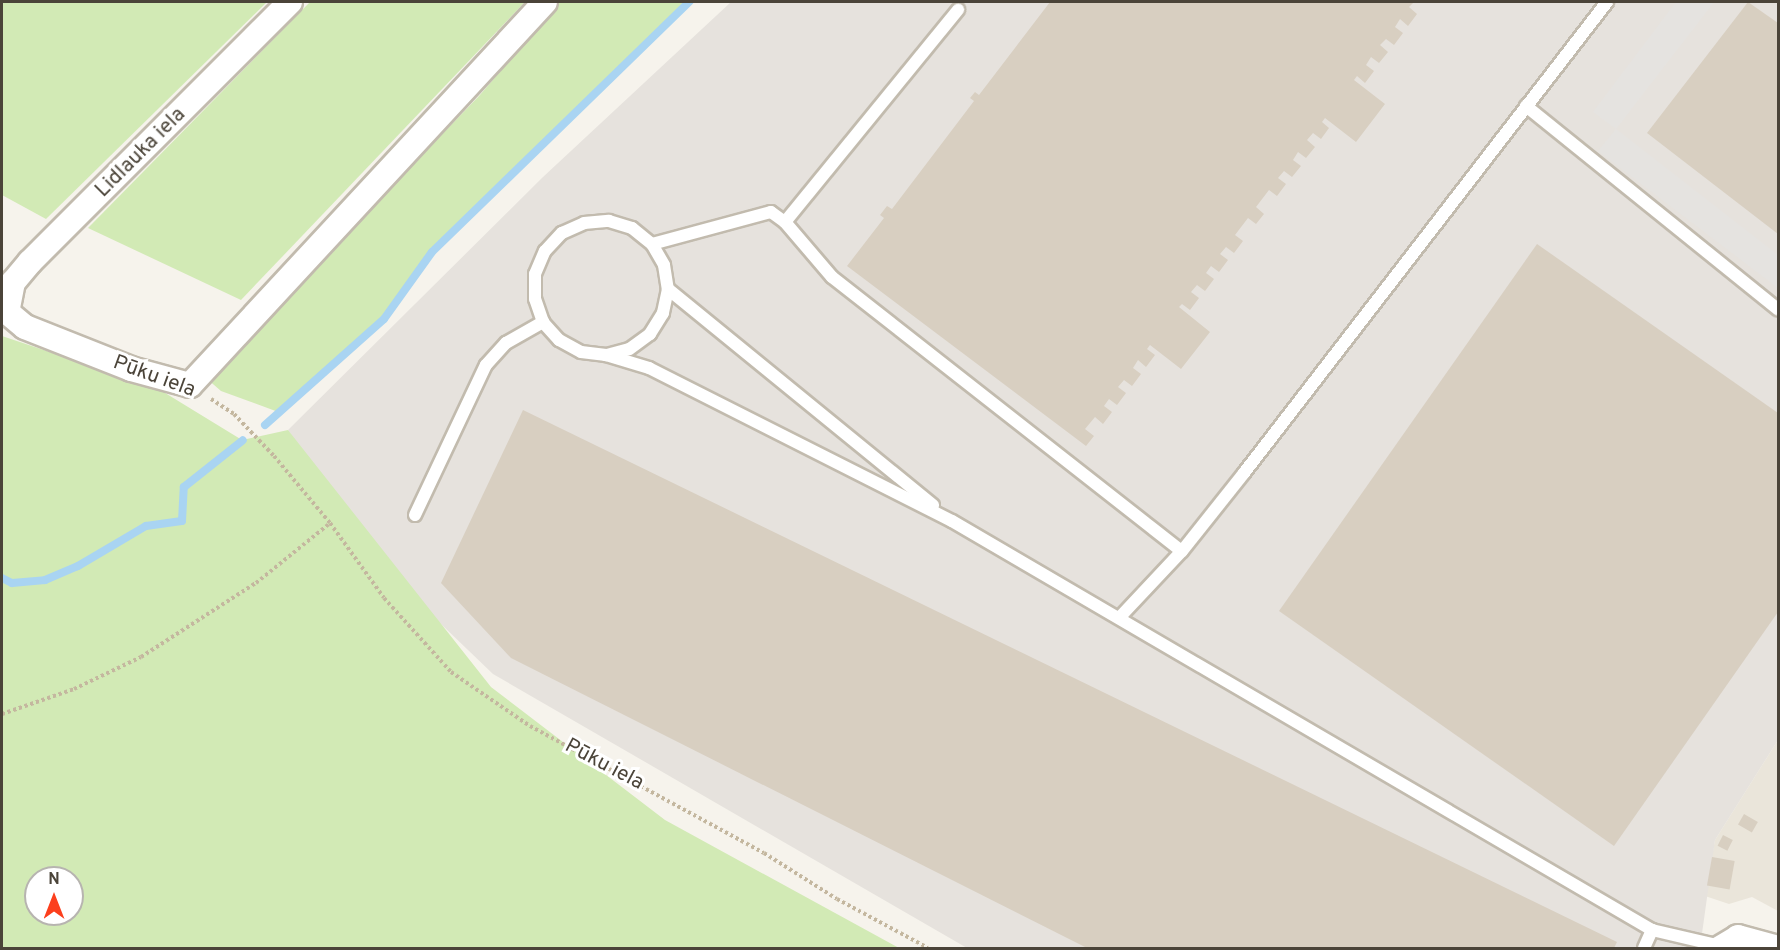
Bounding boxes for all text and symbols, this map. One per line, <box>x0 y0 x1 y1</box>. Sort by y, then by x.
street label: Lidlauka iela <box>91 103 191 203</box>
street label: Pūku iela <box>109 350 199 404</box>
street label: Pūku iela <box>560 734 648 796</box>
north arrow <box>24 866 84 926</box>
text: N <box>48 870 60 890</box>

